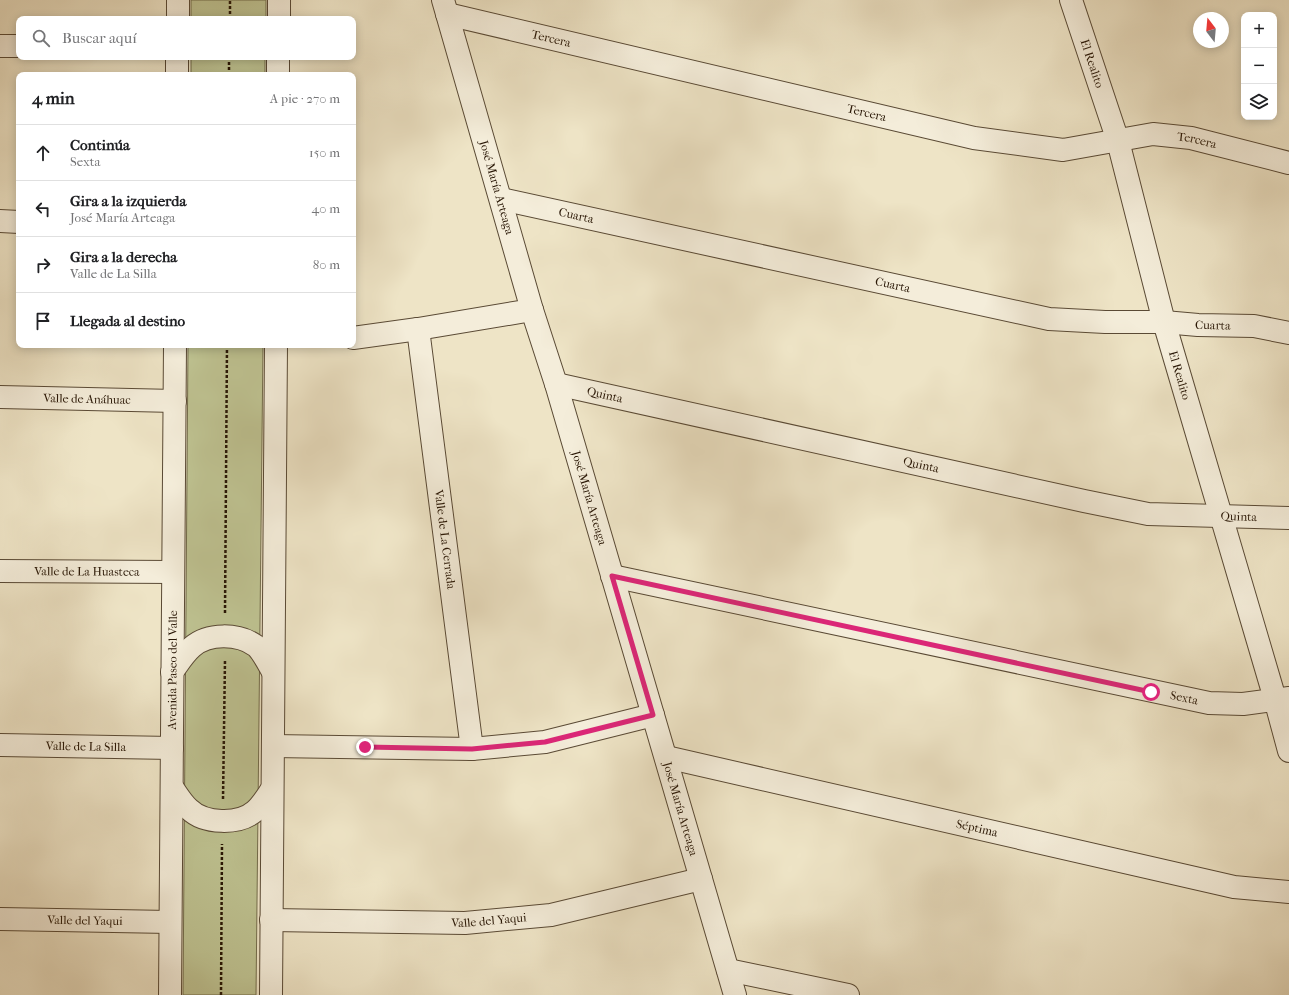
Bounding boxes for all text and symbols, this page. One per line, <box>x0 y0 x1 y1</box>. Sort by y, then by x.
north arrow <box>1193 12 1229 48</box>
map controls <box>1241 12 1277 120</box>
button: + <box>1241 12 1277 48</box>
search box <box>16 16 356 60</box>
icon: search <box>30 27 52 49</box>
street label: Tercera <box>530 27 573 50</box>
text: Buscar aquí <box>62 29 137 47</box>
street label: El Realito <box>1078 37 1107 90</box>
button: − <box>1241 48 1277 84</box>
button: layers <box>1241 84 1277 120</box>
text: 4 min <box>32 88 75 108</box>
text: A pie · 270 m <box>270 91 340 106</box>
street label: Tercera <box>845 101 888 124</box>
street label: Tercera <box>1177 130 1219 151</box>
text: Continúa <box>70 136 130 154</box>
street label: José María Arteaga <box>476 138 517 237</box>
icon: ahead <box>32 142 54 164</box>
text: 150 m <box>309 145 340 160</box>
text: Sexta <box>70 154 100 169</box>
text: Gira a la izquierda <box>70 192 186 210</box>
icon: left <box>32 198 54 220</box>
text: 40 m <box>312 201 340 216</box>
street label: Cuarta <box>557 205 595 226</box>
text: José María Arteaga <box>70 210 175 225</box>
text: Gira a la derecha <box>70 248 177 266</box>
icon: right <box>32 254 54 276</box>
text: 80 m <box>313 257 340 272</box>
text: Valle de La Silla <box>70 266 157 281</box>
street label: Cuarta <box>874 274 912 296</box>
icon: arrive <box>32 310 54 332</box>
text: Llegada al destino <box>70 312 185 330</box>
street label: Cuarta <box>1195 318 1231 333</box>
street label: El Realito <box>1166 349 1194 402</box>
street label: Quinta <box>586 384 625 406</box>
street label: Valle de Anáhuac <box>42 391 131 407</box>
street label: José María Arteaga <box>569 448 610 547</box>
street label: Quinta <box>902 454 941 476</box>
street label: Valle de La Cerrada <box>432 488 458 590</box>
street label: Quinta <box>1220 509 1258 524</box>
street label: Valle de La Huasteca <box>33 564 140 579</box>
street label: Avenida Paseo del Valle <box>165 610 180 731</box>
route start <box>1142 683 1160 701</box>
street label: Sexta <box>1169 688 1200 708</box>
route end <box>356 738 374 756</box>
street label: Valle de La Silla <box>45 739 127 754</box>
street label: José María Arteaga <box>660 759 701 858</box>
street label: Séptima <box>955 817 999 840</box>
street label: Valle del Yaqui <box>450 910 528 930</box>
street label: Valle del Yaqui <box>46 913 123 928</box>

